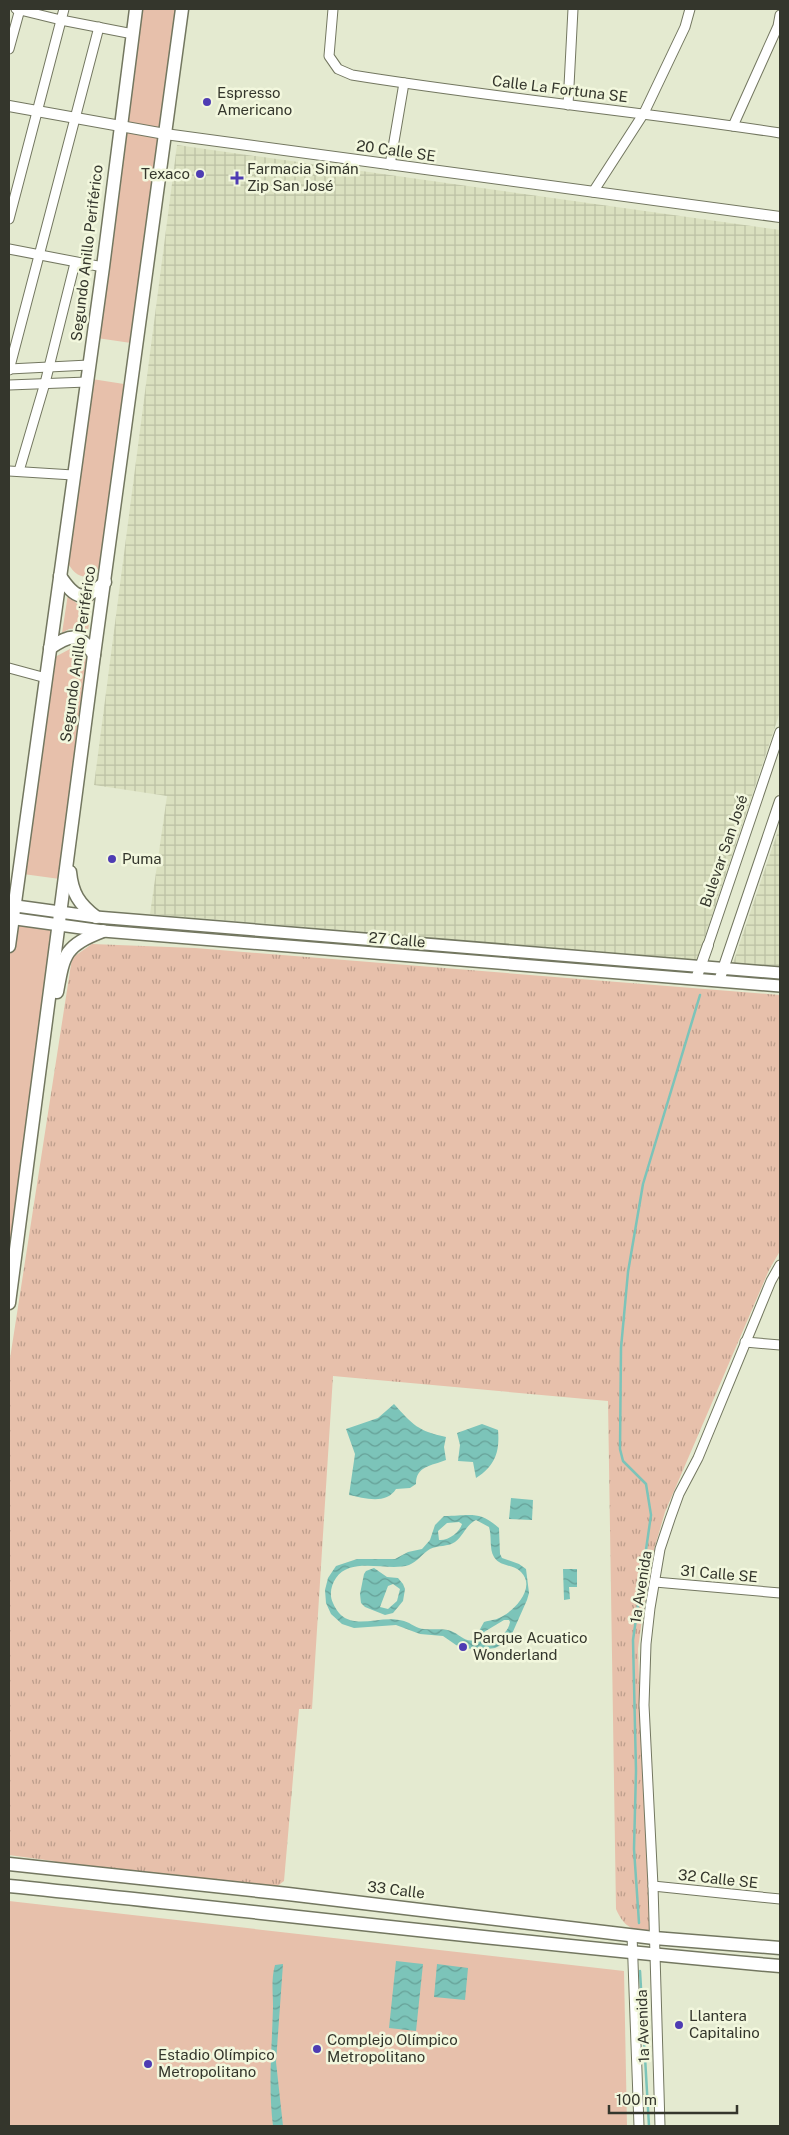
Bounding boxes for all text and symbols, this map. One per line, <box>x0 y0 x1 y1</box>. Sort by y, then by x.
street label: Calle La Fortuna SE <box>491 72 629 105</box>
place label: Espresso Americano <box>217 84 292 118</box>
marker: Espresso Americano <box>201 96 213 108</box>
street label: 20 Calle SE <box>355 137 437 164</box>
place label: Farmacia Simán Zip San José <box>247 160 359 194</box>
street label: Segundo Anillo Periférico <box>67 164 106 342</box>
place label: Texaco <box>141 165 190 182</box>
marker: Texaco <box>194 168 206 180</box>
marker: Farmacia Simán Zip San José <box>231 172 243 184</box>
street label: Segundo Anillo Periférico <box>57 565 98 743</box>
street label: Bulevar San José <box>696 793 751 909</box>
place label: Puma <box>122 850 162 867</box>
marker: Puma <box>106 853 118 865</box>
street label: 27 Calle <box>368 929 426 950</box>
street label: 1a Avenida <box>626 1549 655 1624</box>
street label: 31 Calle SE <box>680 1562 758 1585</box>
place label: Parque Acuatico Wonderland <box>473 1629 588 1663</box>
marker: Parque Acuatico Wonderland <box>457 1641 469 1653</box>
street label: 32 Calle SE <box>677 1866 759 1891</box>
street label: 33 Calle <box>366 1878 426 1901</box>
street label: 1a Avenida <box>633 1989 652 2063</box>
place label: Llantera Capitalino <box>689 2007 760 2041</box>
marker: Llantera Capitalino <box>673 2019 685 2031</box>
place label: Complejo Olímpico Metropolitano <box>327 2031 458 2065</box>
marker: Complejo Olímpico Metropolitano <box>311 2043 323 2055</box>
place label: Estadio Olímpico Metropolitano <box>158 2046 275 2080</box>
marker: Estadio Olímpico Metropolitano <box>142 2058 154 2070</box>
scale bar <box>609 2082 736 2114</box>
text: 100 m <box>616 2091 657 2108</box>

